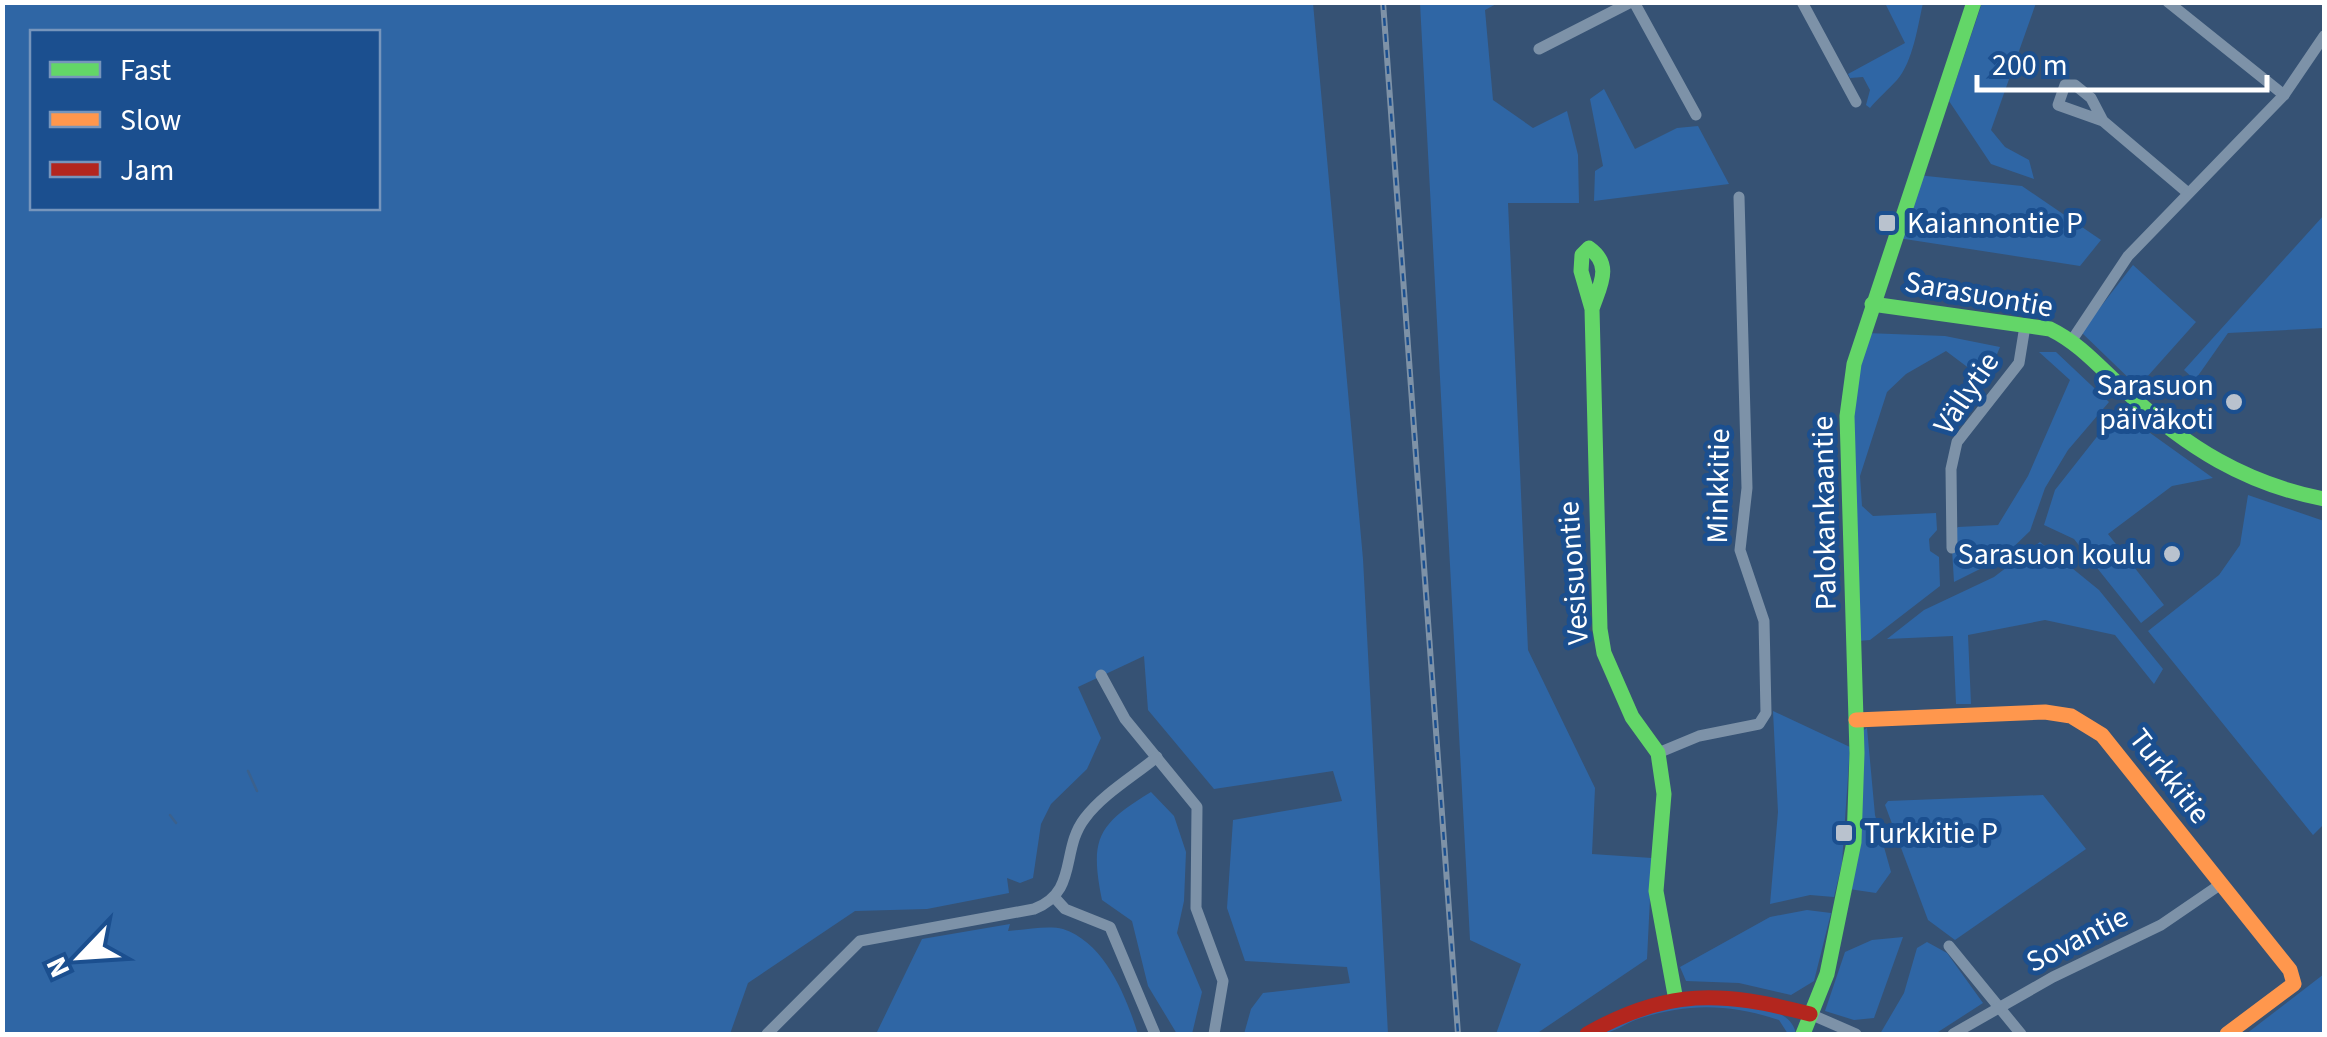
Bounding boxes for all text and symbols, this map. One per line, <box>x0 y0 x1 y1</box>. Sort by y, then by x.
legend <box>30 30 380 210</box>
scale bar <box>1977 30 2267 92</box>
text: 200 m <box>1992 44 2068 87</box>
text: Fast <box>120 49 171 92</box>
text: Slow <box>120 99 181 142</box>
text: Jam <box>120 149 174 192</box>
place label: Kaiannontie P <box>1907 202 2083 245</box>
marker: Kaiannontie P <box>1876 212 1898 234</box>
street label: Sarasuontie <box>1901 260 2056 329</box>
street label: Vällytie <box>1923 343 2010 443</box>
place label: Sarasuon päiväkoti <box>2096 364 2214 441</box>
marker: Sarasuon päiväkoti <box>2223 391 2245 413</box>
street label: Palokankaantie <box>1801 415 1848 611</box>
street label: Minkkitie <box>1696 428 1741 544</box>
street label: Vesisuontie <box>1547 500 1600 646</box>
place label: Sarasuon koulu <box>1958 533 2152 576</box>
marker: Sarasuon koulu <box>2161 543 2183 565</box>
street label: Turkkitie <box>2119 719 2221 833</box>
place label: Turkkitie P <box>1864 812 1998 855</box>
marker: Turkkitie P <box>1833 822 1855 844</box>
street label: Sovantie <box>2019 895 2136 983</box>
north arrow <box>30 907 130 1007</box>
text: N <box>36 950 80 984</box>

